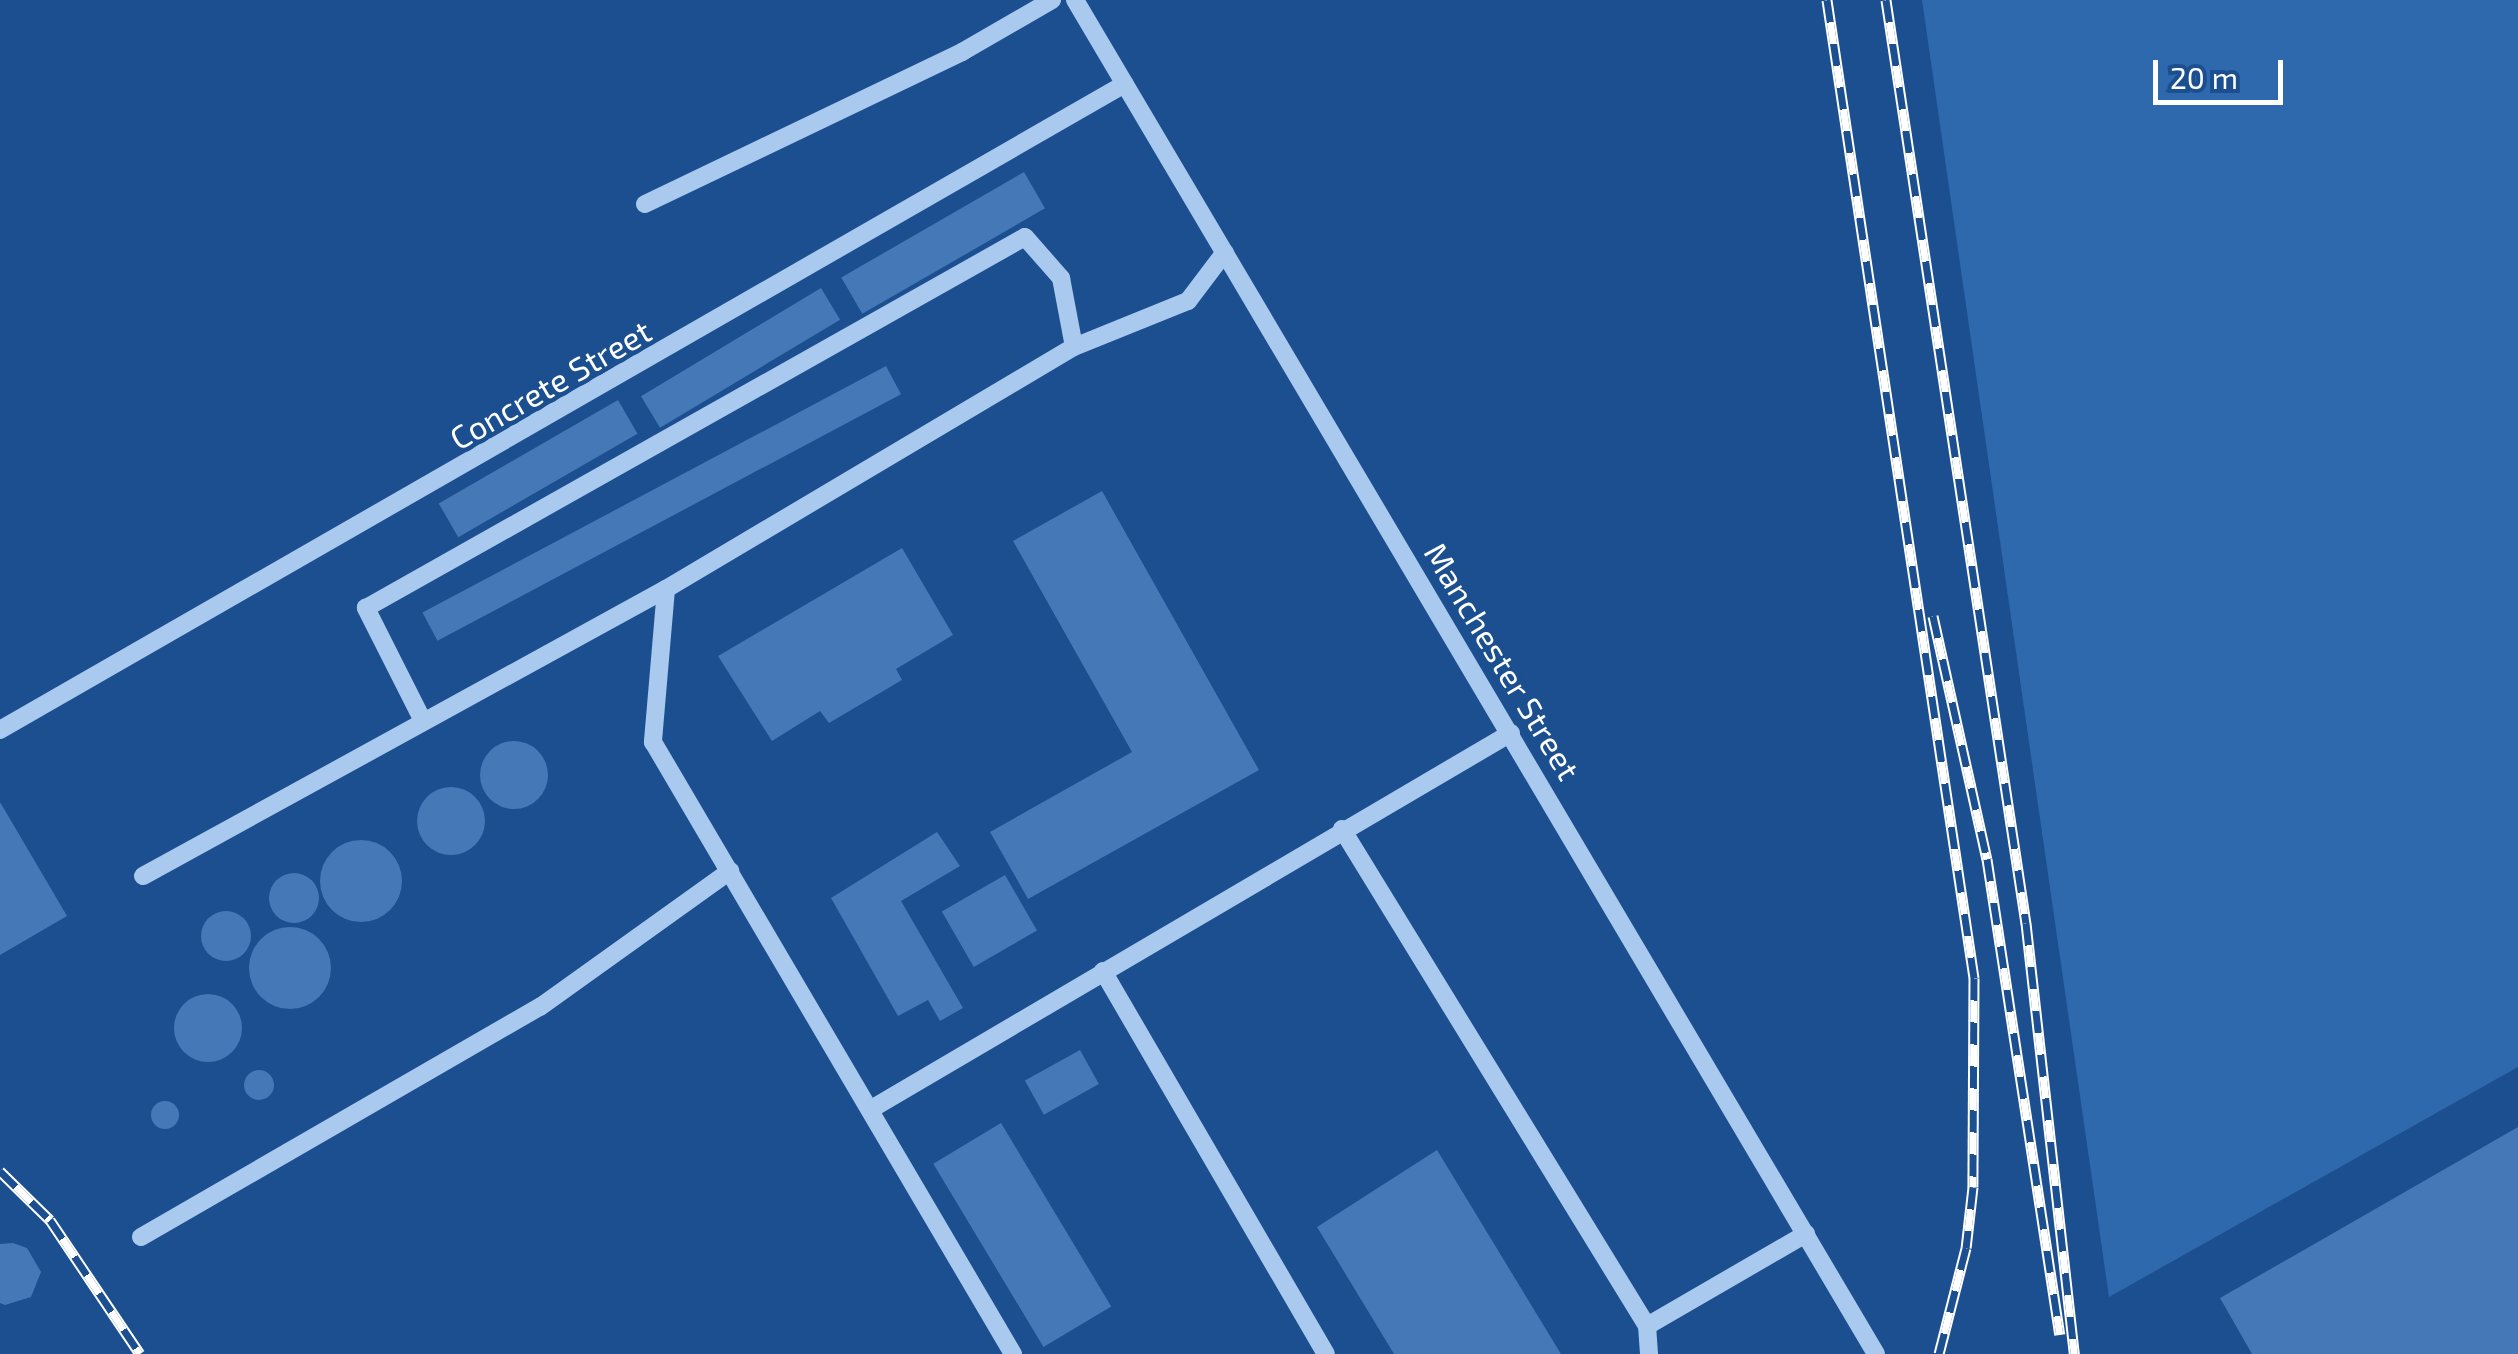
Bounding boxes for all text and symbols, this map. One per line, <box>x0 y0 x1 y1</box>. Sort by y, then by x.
scale bar <box>2158 40 2288 102</box>
text: 20 m <box>2170 59 2238 95</box>
street label: Concrete Street <box>443 311 657 457</box>
street label: Manchester Street <box>1417 535 1589 787</box>

